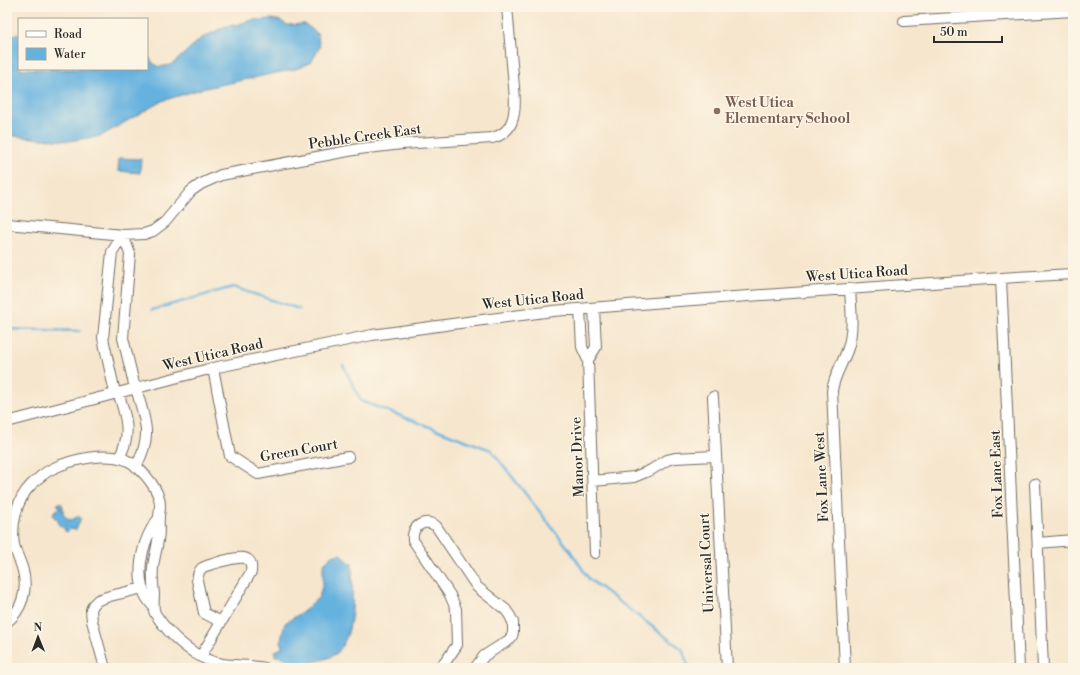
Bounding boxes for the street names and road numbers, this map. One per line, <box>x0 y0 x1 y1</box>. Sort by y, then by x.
street label: Pebble Creek East <box>307 120 423 154</box>
street label: West Utica Road <box>804 261 909 287</box>
street label: West Utica Road <box>480 286 585 314</box>
street label: West Utica Road <box>160 335 265 375</box>
street label: Manor Drive <box>568 417 588 497</box>
street label: Fox Lane East <box>986 429 1008 518</box>
street label: Fox Lane West <box>811 431 833 523</box>
street label: Green Court <box>259 435 339 467</box>
street label: Universal Court <box>695 513 719 613</box>

